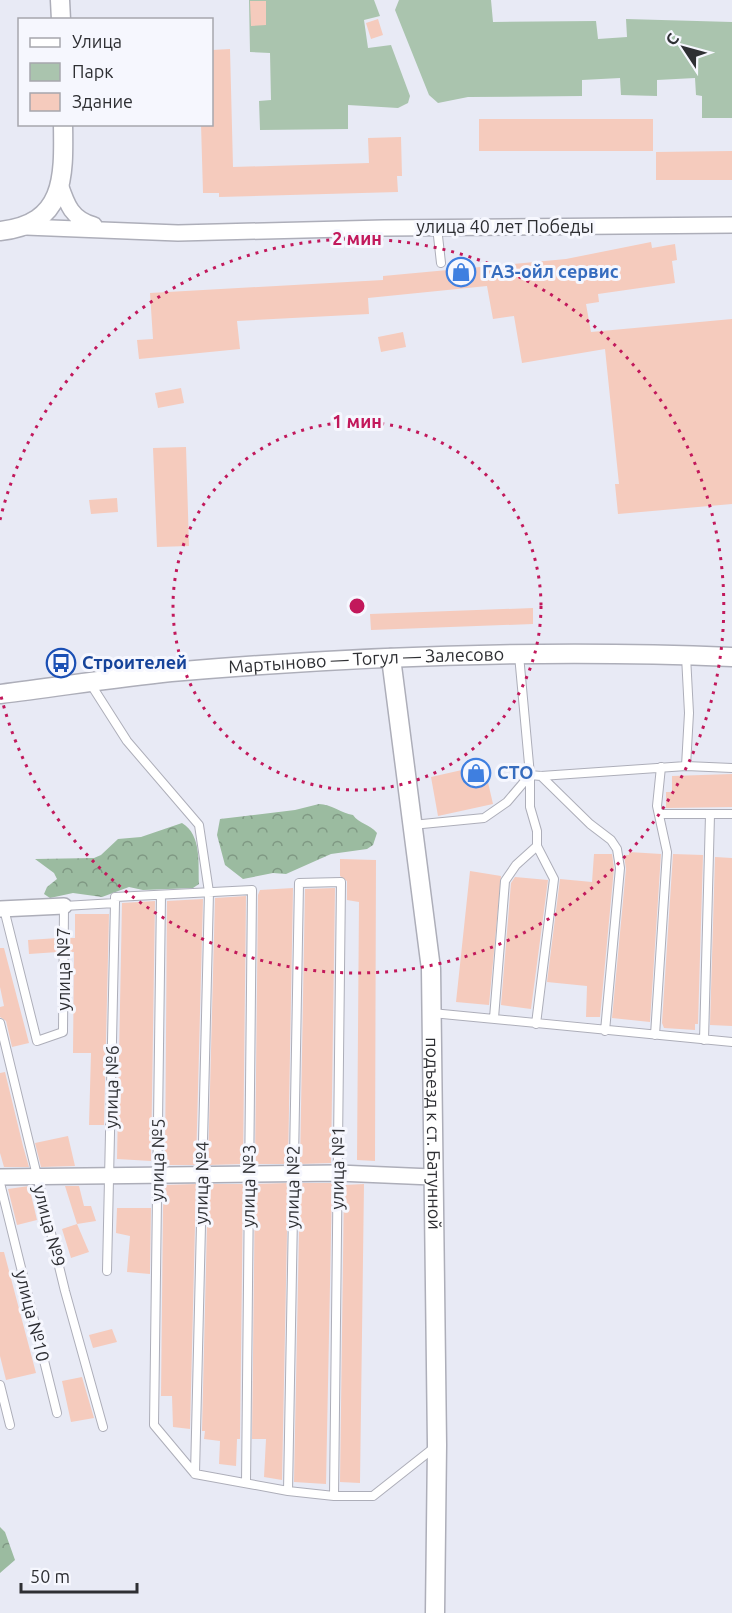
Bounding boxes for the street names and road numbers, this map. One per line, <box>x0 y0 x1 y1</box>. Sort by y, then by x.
street label: улица 40 лет Победы <box>416 216 594 236</box>
street label: Мартыново — Тогул — Залесово <box>227 643 504 676</box>
street label: улица №7 <box>53 927 73 1011</box>
street label: подъезд к ст. Батунной <box>423 1037 445 1230</box>
street label: улица №6 <box>100 1045 122 1129</box>
street label: улица №5 <box>146 1118 168 1202</box>
street label: улица №1 <box>326 1126 348 1210</box>
street label: улица №4 <box>190 1141 212 1225</box>
street label: улица №3 <box>237 1144 259 1228</box>
street label: улица №2 <box>281 1145 303 1229</box>
street label: улица №9 <box>30 1183 70 1269</box>
street label: улица №10 <box>12 1268 54 1364</box>

